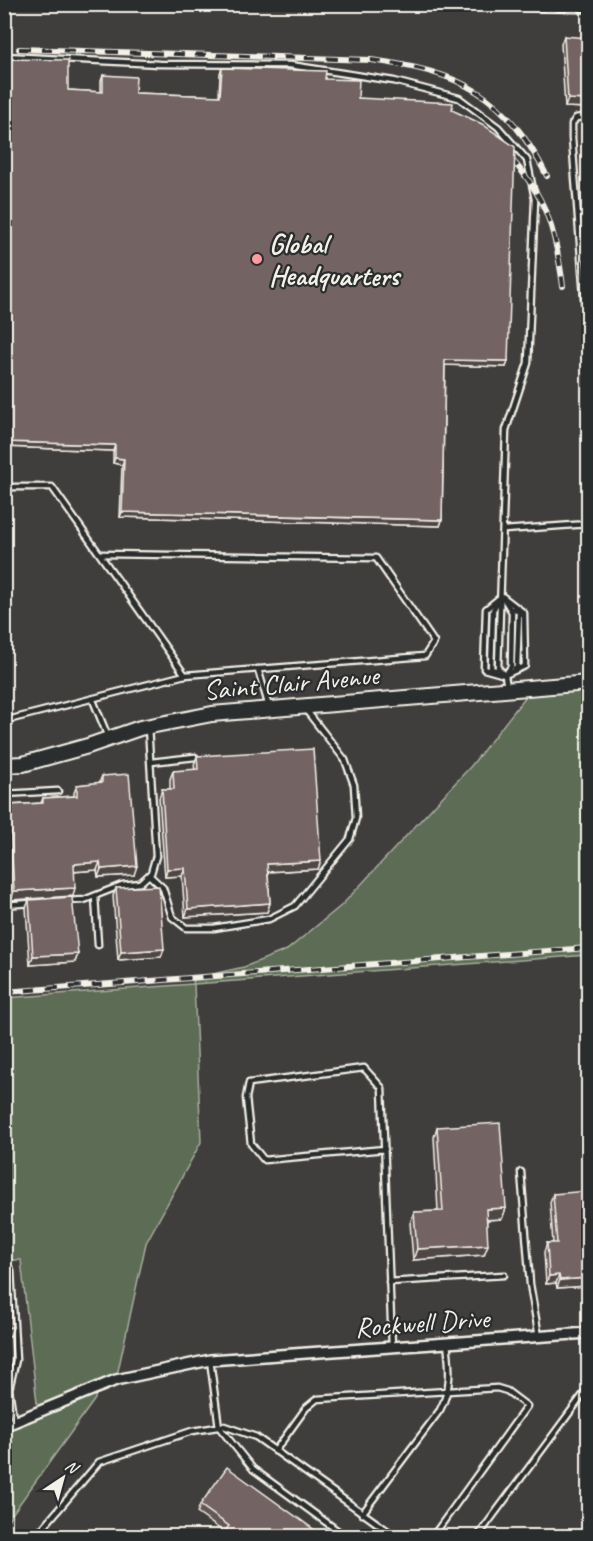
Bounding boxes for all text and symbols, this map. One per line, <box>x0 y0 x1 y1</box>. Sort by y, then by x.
place label: Global Headquarters <box>269 226 402 293</box>
marker: Global Headquarters <box>250 252 264 266</box>
street label: Saint Clair Avenue <box>202 657 382 708</box>
street label: Rockwell Drive <box>354 1300 492 1345</box>
north arrow <box>33 1448 93 1508</box>
text: N <box>61 1456 84 1479</box>

